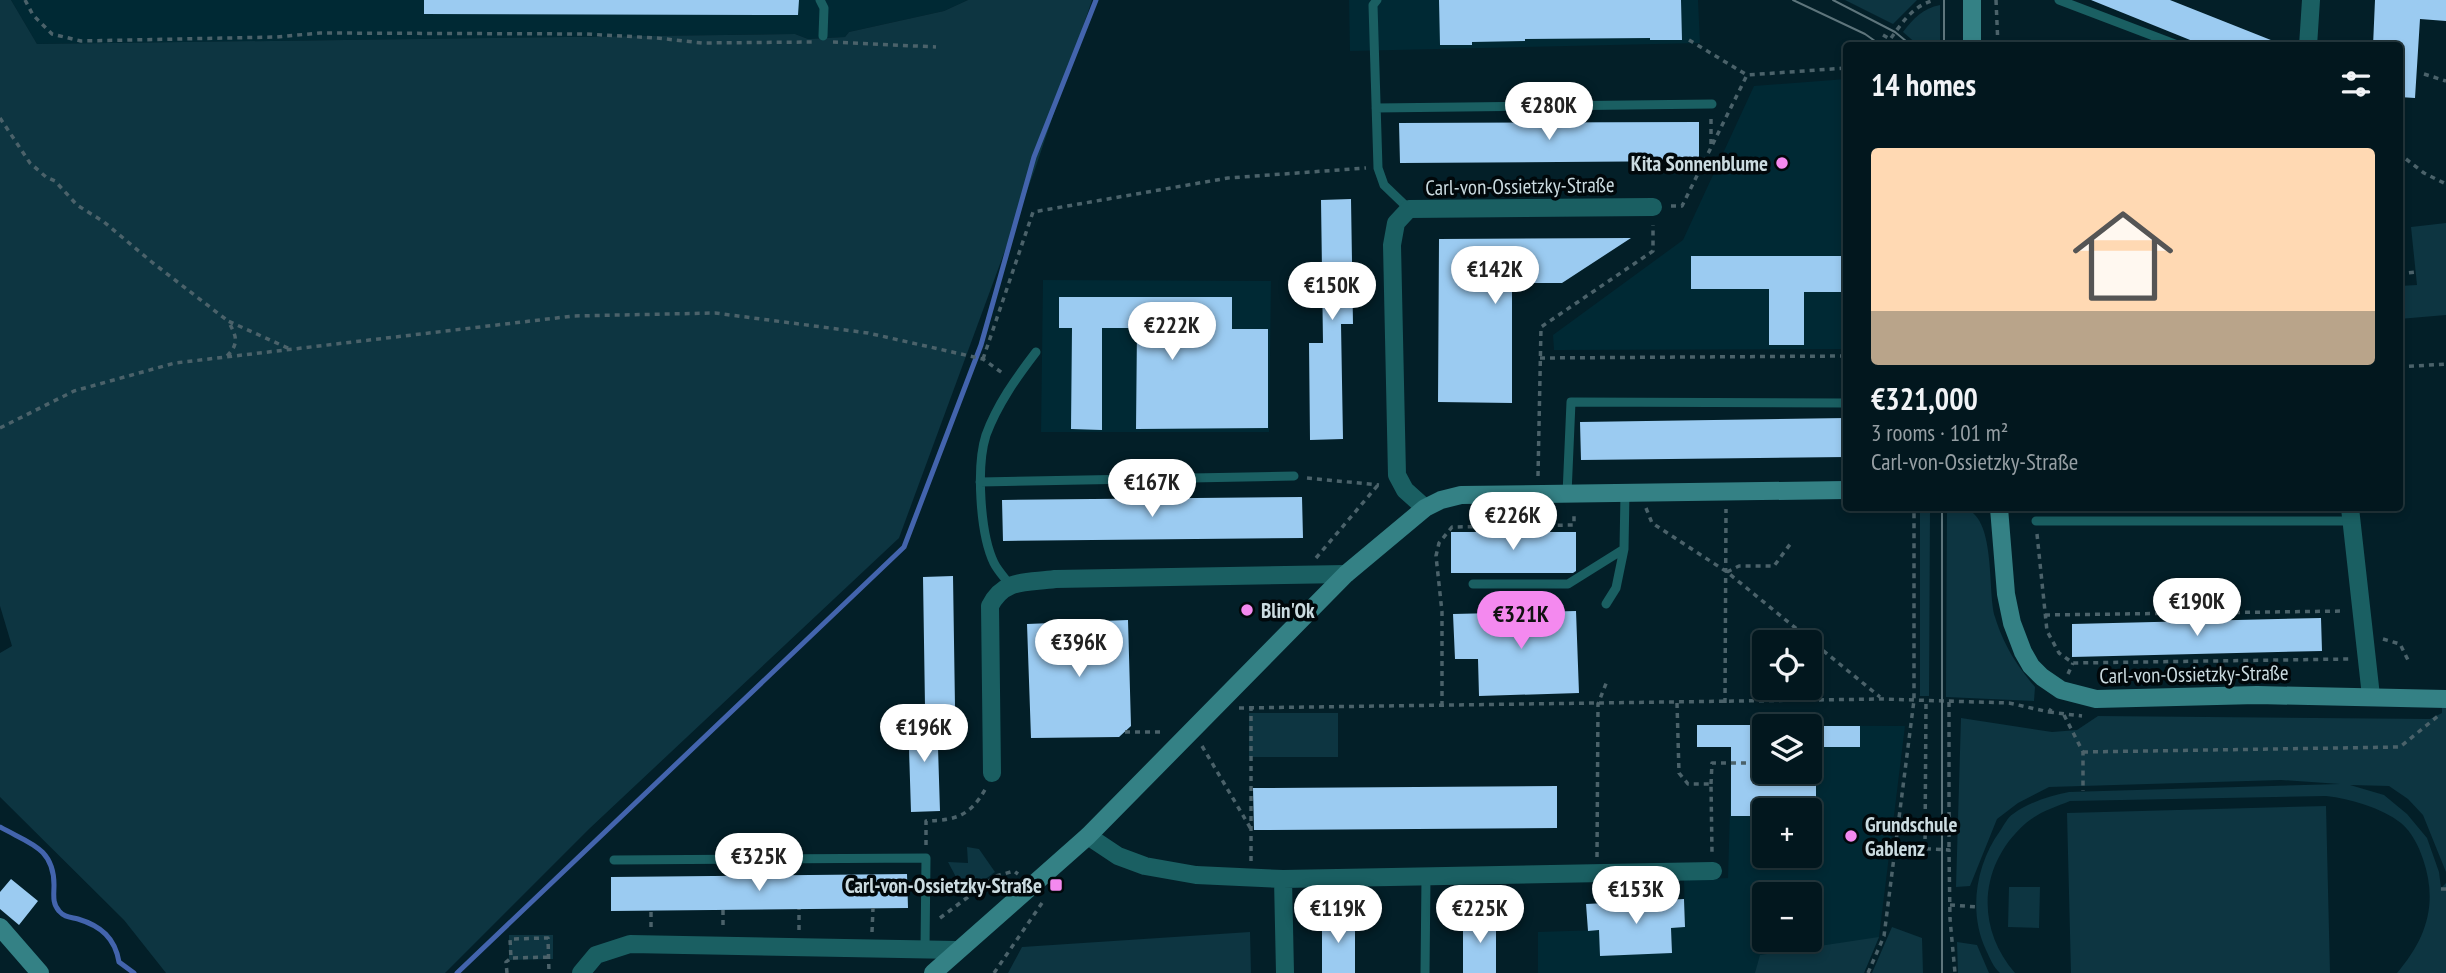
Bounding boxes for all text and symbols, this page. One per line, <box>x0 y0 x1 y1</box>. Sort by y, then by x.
text: 14 homes <box>1871 65 1976 104</box>
icon: filters <box>2337 65 2375 103</box>
pin: €280K <box>1500 82 1598 142</box>
text: €280K <box>1521 90 1577 119</box>
place label: Kita Sonnenblume <box>1631 150 1768 177</box>
marker: Kita Sonnenblume <box>1774 155 1790 171</box>
street label: Carl-von-Ossietzky-Straße <box>1425 171 1615 201</box>
icon: home <box>2060 193 2186 319</box>
pin: €142K <box>1446 246 1544 306</box>
text: €142K <box>1467 254 1523 283</box>
pin: €150K <box>1283 262 1381 322</box>
text: €150K <box>1304 270 1360 299</box>
pin: €222K <box>1123 302 1221 362</box>
text: €222K <box>1144 310 1200 339</box>
text: €321,000 <box>1871 379 1978 418</box>
text: 3 rooms · 101 m² <box>1871 418 2008 447</box>
text: Carl-von-Ossietzky-Straße <box>1871 447 2078 476</box>
pin: €167K <box>1103 460 1201 519</box>
text: €167K <box>1124 467 1180 496</box>
pin: €226K <box>1464 492 1562 552</box>
text: €226K <box>1485 500 1541 529</box>
pin: €190K <box>2148 578 2246 638</box>
text: €190K <box>2169 586 2225 615</box>
pin: €321K <box>1472 592 1570 651</box>
place label: Blin'Ok <box>1261 597 1315 624</box>
text: €321K <box>1493 599 1549 628</box>
marker: Blin'Ok <box>1239 602 1255 618</box>
pin: €396K <box>1030 620 1128 679</box>
text: €396K <box>1051 627 1107 656</box>
map controls <box>1752 630 1822 952</box>
button: locate <box>1752 630 1822 700</box>
street label: Carl-von-Ossietzky-Straße <box>2099 659 2289 689</box>
pin: €196K <box>875 704 973 764</box>
text: €196K <box>896 712 952 741</box>
button: layers <box>1752 714 1822 784</box>
button: + <box>1752 798 1822 868</box>
place label: Grundschule Gablenz <box>1865 811 1957 862</box>
marker: Grundschule Gablenz <box>1843 828 1859 844</box>
pin: €325K <box>710 834 808 893</box>
text: €325K <box>731 841 787 870</box>
pin: €153K <box>1587 866 1685 926</box>
place label: Carl-von-Ossietzky-Straße <box>845 872 1042 899</box>
text: €153K <box>1608 874 1664 903</box>
marker: Carl-von-Ossietzky-Straße <box>1048 877 1064 893</box>
button: − <box>1752 882 1822 952</box>
pin: €119K <box>1289 886 1387 945</box>
pin: €225K <box>1431 886 1529 945</box>
text: €119K <box>1310 893 1366 922</box>
text: €225K <box>1452 893 1508 922</box>

